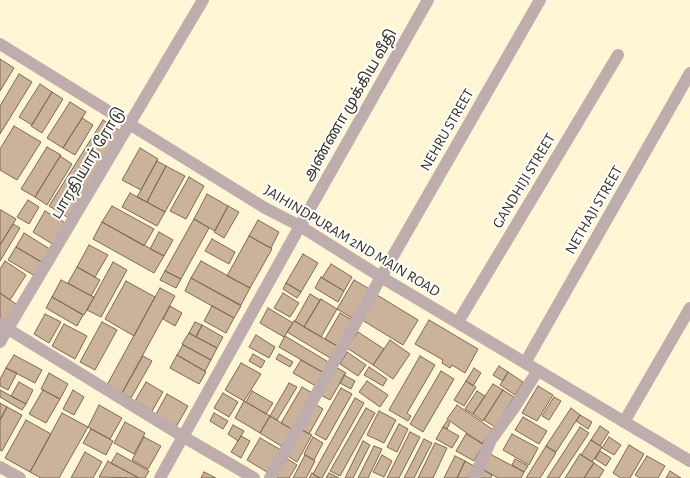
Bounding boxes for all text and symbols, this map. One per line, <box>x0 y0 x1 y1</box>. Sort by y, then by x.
street label: அண்ணா முக்கிய வீதி <box>299 26 401 184</box>
street label: NEHRU STREET <box>416 86 478 174</box>
street label: பாரதியார் ரோடு <box>47 104 129 222</box>
street label: GANDHIJI STREET <box>489 130 559 232</box>
street label: NETHAJI STREET <box>561 163 627 257</box>
street label: JAIHINDPURAM 2ND MAIN ROAD <box>261 181 443 301</box>

